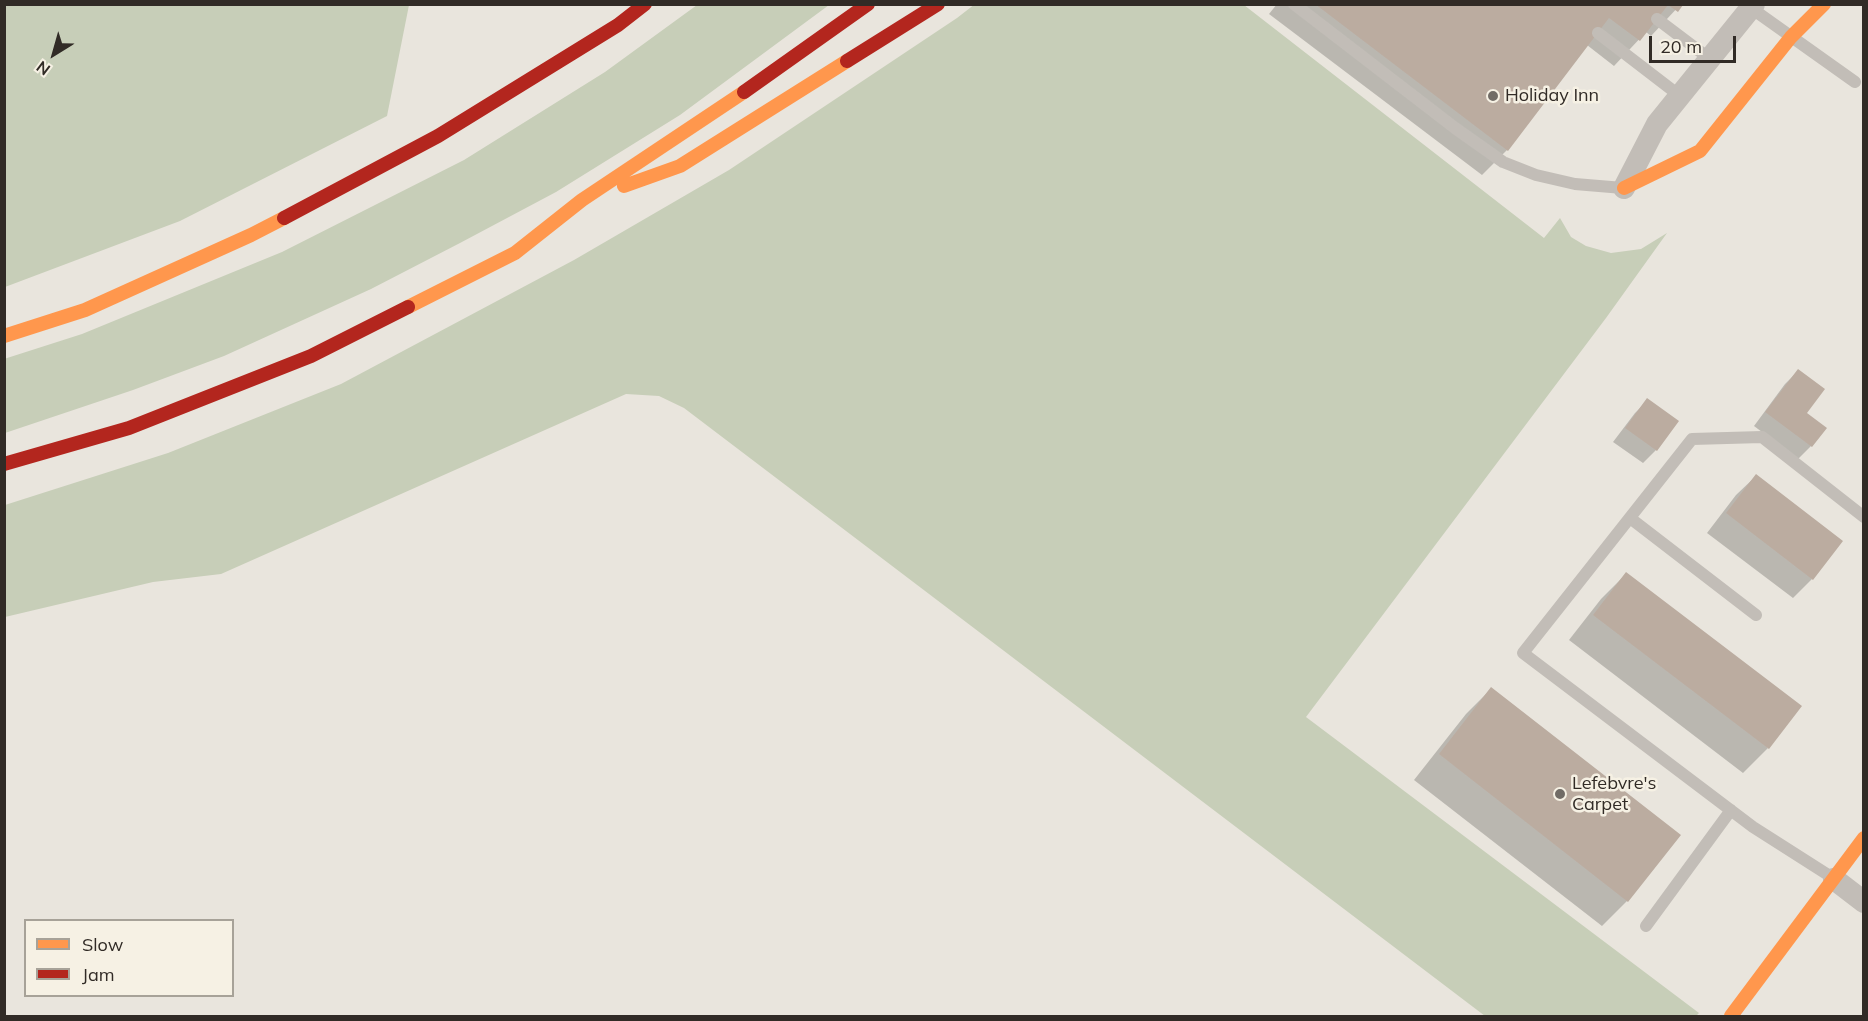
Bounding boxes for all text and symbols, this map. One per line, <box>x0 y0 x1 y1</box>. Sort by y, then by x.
north arrow <box>24 24 84 84</box>
scale bar <box>1652 24 1739 62</box>
text: 20 m <box>1660 35 1702 58</box>
text: N <box>32 57 54 80</box>
place label: Holiday Inn <box>1505 85 1599 107</box>
marker: Holiday Inn <box>1486 89 1500 103</box>
place label: Lefebvre's Carpet <box>1572 773 1656 816</box>
marker: Lefebvre's Carpet <box>1553 787 1567 801</box>
legend <box>24 919 234 997</box>
text: Slow <box>82 933 123 956</box>
text: Jam <box>82 963 115 986</box>

